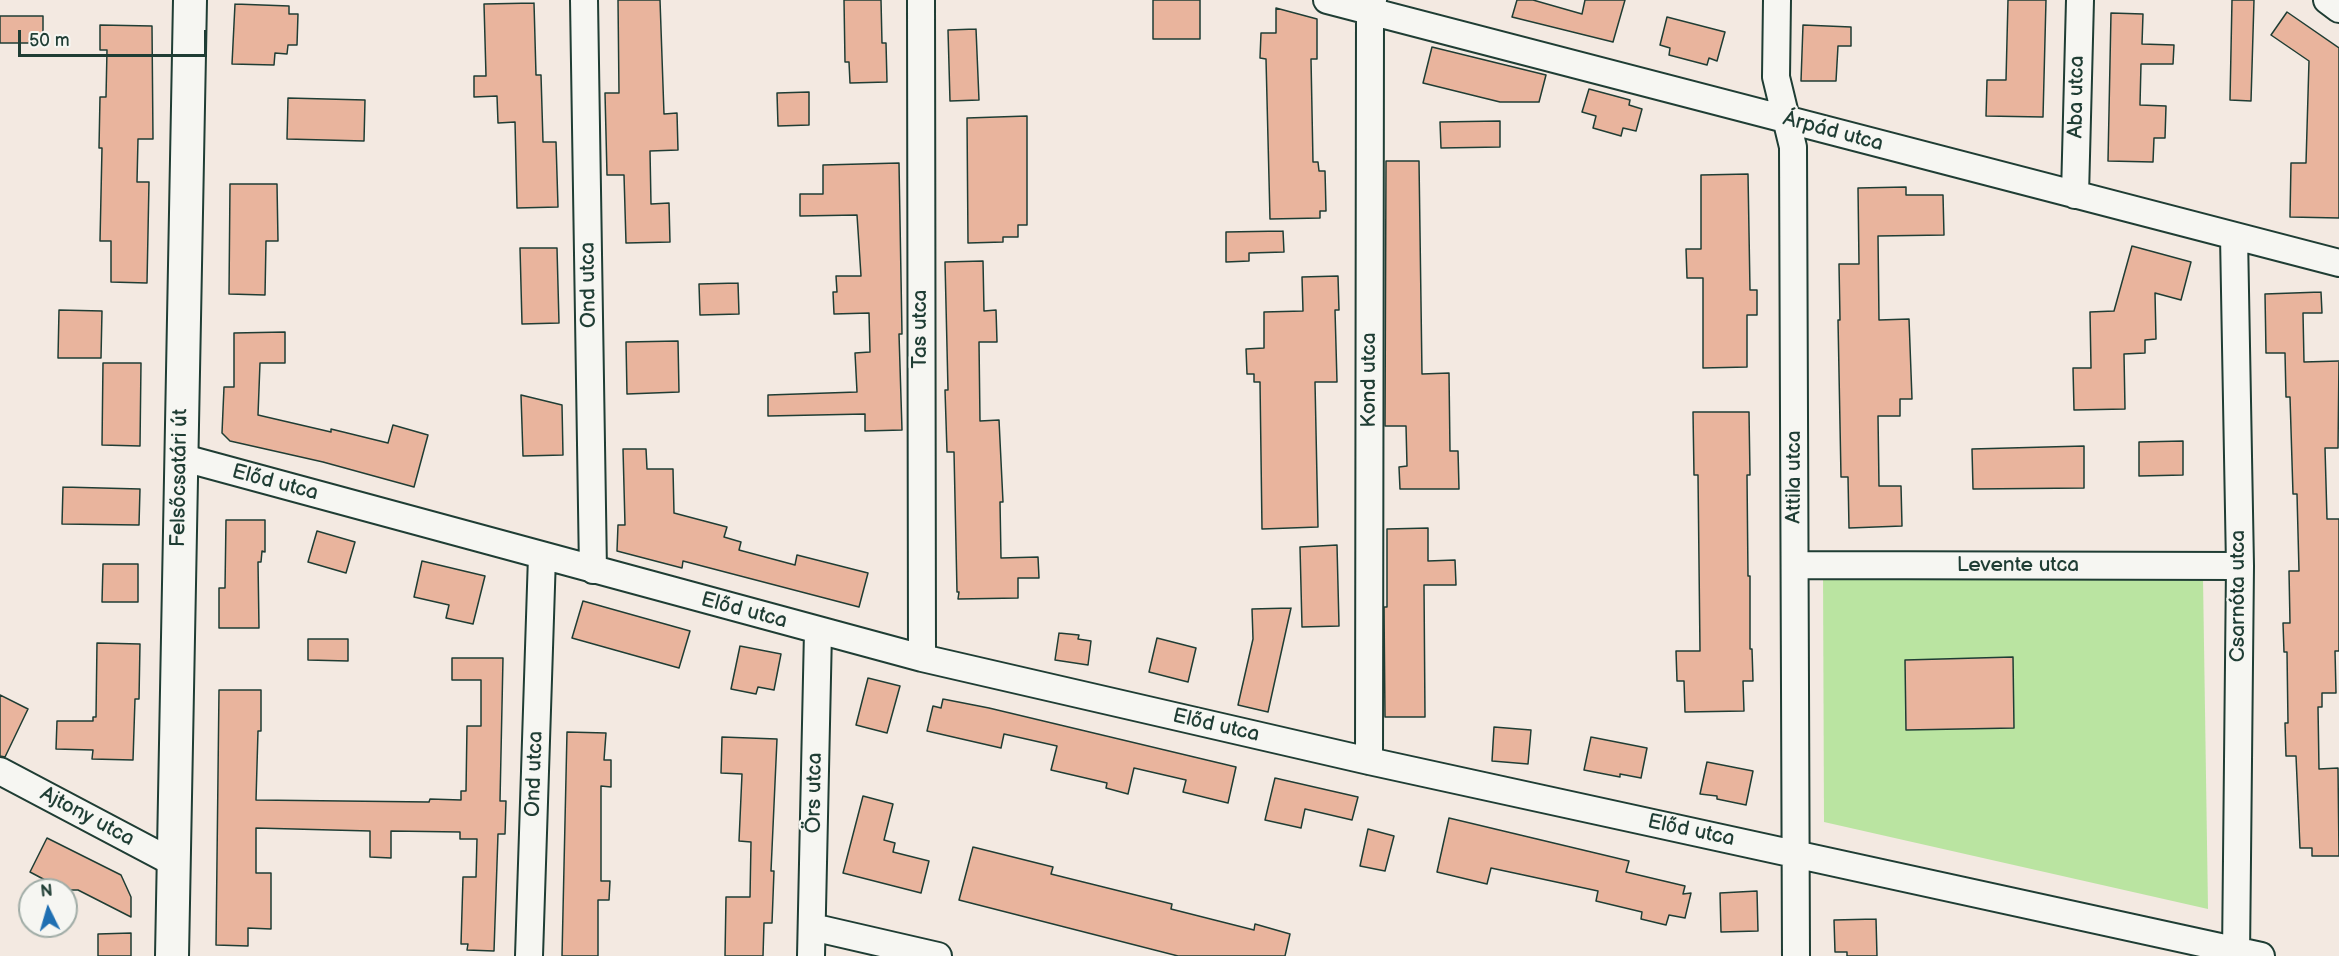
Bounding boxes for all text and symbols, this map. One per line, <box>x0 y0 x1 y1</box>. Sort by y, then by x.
scale bar <box>21 18 210 56</box>
text: 50 m <box>29 30 70 51</box>
street label: Aba utca <box>2064 55 2090 139</box>
street label: Árpád utca <box>1780 107 1886 157</box>
street label: Ond utca <box>576 242 602 328</box>
street label: Tas utca <box>908 290 934 368</box>
street label: Kond utca <box>1357 332 1383 428</box>
street label: Felsőcsatári út <box>166 409 194 547</box>
street label: Attila utca <box>1782 430 1808 524</box>
street label: Előd utca <box>229 459 321 507</box>
street label: Csarnóta utca <box>2226 530 2252 662</box>
street label: Levente utca <box>1957 553 2079 579</box>
street label: Előd utca <box>698 587 790 635</box>
street label: Előd utca <box>1170 704 1262 748</box>
street label: Ond utca <box>521 731 549 817</box>
street label: Örs utca <box>802 752 828 834</box>
street label: Ajtony utca <box>36 782 138 852</box>
street label: Előd utca <box>1645 809 1737 853</box>
north arrow <box>18 878 78 938</box>
text: N <box>40 882 53 902</box>

